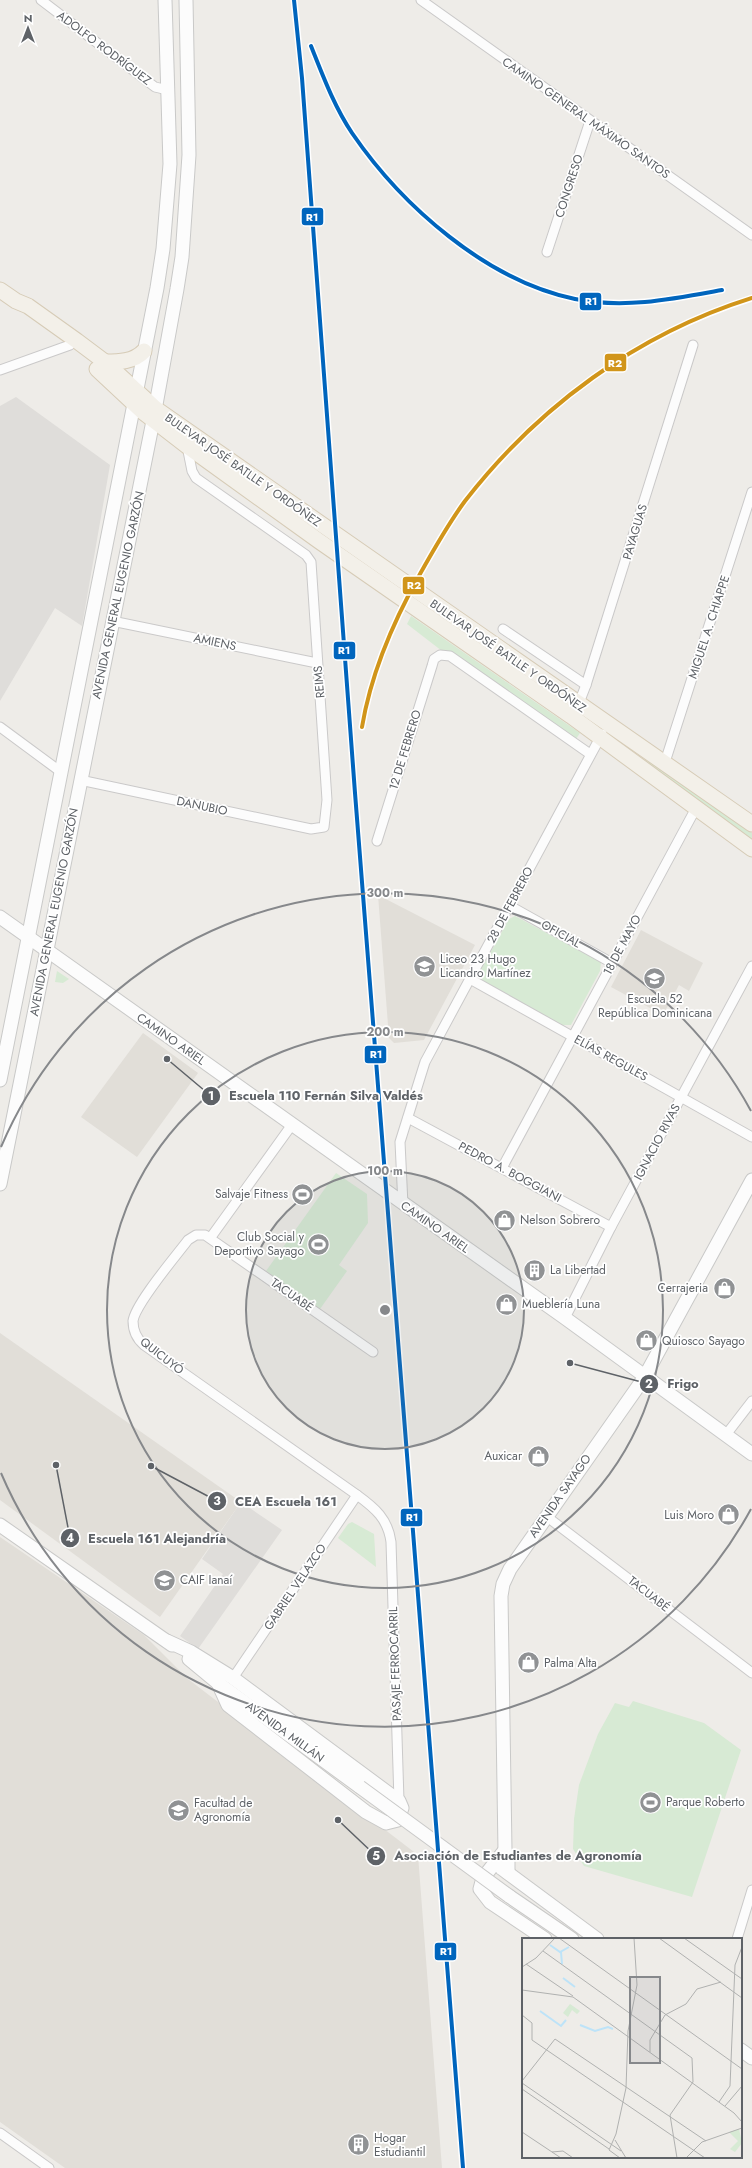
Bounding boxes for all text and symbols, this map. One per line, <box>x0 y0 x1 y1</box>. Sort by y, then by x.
street label: ADOLFO RODRÍGUEZ <box>53 7 155 90</box>
north arrow <box>8 8 48 48</box>
text: N <box>24 10 32 26</box>
street label: CAMINO GENERAL MÁXIMO SANTOS <box>498 53 674 183</box>
street label: CONGRESO <box>550 152 588 220</box>
line badge: R1 <box>301 207 324 226</box>
text: R1 <box>306 209 318 225</box>
line badge: R1 <box>579 292 602 311</box>
text: R1 <box>585 293 597 309</box>
line badge: R2 <box>604 353 627 372</box>
text: R2 <box>608 355 622 371</box>
street label: BULEVAR JOSÉ BATLLE Y ORDÓÑEZ <box>161 409 325 531</box>
street label: AVENIDA GENERAL EUGENIO GARZÓN <box>87 490 149 700</box>
street label: PAYAGUAS <box>618 502 652 562</box>
street label: MIGUEL A. CHIAPPE <box>684 573 734 681</box>
line badge: R2 <box>402 576 425 595</box>
text: R2 <box>407 577 421 593</box>
street label: BULEVAR JOSÉ BATLLE Y ORDÓÑEZ <box>426 595 590 717</box>
street label: AMIENS <box>192 629 238 655</box>
line badge: R1 <box>333 641 356 660</box>
text: R1 <box>338 642 350 658</box>
street label: REIMS <box>309 665 329 699</box>
street label: 12 DE FEBRERO <box>384 708 426 792</box>
street label: DANUBIO <box>175 792 229 820</box>
street label: AVENIDA GENERAL EUGENIO GARZÓN <box>25 806 83 1018</box>
street label: 28 DE FEBRERO <box>482 864 538 946</box>
text: 300 m <box>367 884 404 902</box>
street label: 18 DE MAYO <box>598 911 646 979</box>
street label: OFICIAL <box>538 916 585 953</box>
place label: Liceo 23 Hugo Licandro Martínez <box>440 950 531 982</box>
school or university icon: Liceo 23 Hugo Licandro Martínez <box>411 953 437 979</box>
school or university icon: Escuela 52 República Dominicana <box>642 965 668 991</box>
place label: Escuela 52 República Dominicana <box>598 990 712 1022</box>
street label: CAMINO ARIEL <box>133 1009 210 1070</box>
text: 200 m <box>366 1023 404 1041</box>
street label: ELÍAS REGULES <box>571 1030 651 1086</box>
line badge: R1 <box>364 1045 387 1064</box>
text: R1 <box>370 1046 382 1062</box>
callout: Escuela 110 Fernán Silva Valdés <box>201 1083 431 1108</box>
text: Escuela 110 Fernán Silva Valdés <box>229 1086 423 1105</box>
text: 1 <box>208 1087 214 1105</box>
street label: IGNACIO RIVAS <box>629 1100 685 1183</box>
street label: PEDRO A. BOGGIANI <box>455 1137 565 1207</box>
text: 100 m <box>367 1162 403 1180</box>
sports icon: Salvaje Fitness <box>290 1181 316 1207</box>
place label: Salvaje Fitness <box>215 1185 288 1203</box>
street label: CAMINO ARIEL <box>397 1197 474 1258</box>
shop icon: Nelson Sobrero <box>492 1207 518 1233</box>
place label: Nelson Sobrero <box>520 1211 601 1229</box>
place label: Club Social y Deportivo Sayago <box>214 1228 305 1260</box>
sports icon: Club Social y Deportivo Sayago <box>306 1231 332 1257</box>
building icon: La Libertad <box>521 1257 547 1283</box>
place label: La Libertad <box>550 1261 606 1279</box>
street label: TACUABÉ <box>267 1274 317 1316</box>
shop icon: Cerrajeria <box>711 1275 737 1301</box>
place label: Cerrajeria <box>657 1279 708 1297</box>
shop icon: Mueblería Luna <box>493 1291 519 1317</box>
place label: Mueblería Luna <box>522 1295 600 1313</box>
centre of rings <box>378 1303 392 1317</box>
shop icon: Quiosco Sayago <box>634 1328 660 1354</box>
place label: Quiosco Sayago <box>662 1332 745 1350</box>
street label: QUICUYÓ <box>136 1333 188 1379</box>
callout: Frigo <box>639 1371 706 1396</box>
text: Frigo <box>667 1374 699 1393</box>
text: 2 <box>645 1375 653 1393</box>
shop icon: Auxicar <box>525 1443 551 1469</box>
place label: Auxicar <box>484 1447 523 1465</box>
street label: AVENIDA SAYAGO <box>524 1451 596 1541</box>
callout: CEA Escuela 161 <box>207 1489 345 1514</box>
text: 3 <box>213 1492 221 1510</box>
text: CEA Escuela 161 <box>235 1492 337 1511</box>
shop icon: Luis Moro <box>716 1502 742 1528</box>
place label: Luis Moro <box>664 1506 714 1524</box>
line badge: R1 <box>400 1508 423 1527</box>
text: R1 <box>406 1509 418 1525</box>
callout: Escuela 161 Alejandría <box>60 1525 233 1550</box>
text: 4 <box>66 1529 74 1547</box>
text: Escuela 161 Alejandría <box>88 1529 226 1548</box>
street label: GABRIEL VELAZCO <box>259 1540 331 1634</box>
school or university icon: CAIF Ianaí <box>151 1567 177 1593</box>
place label: CAIF Ianaí <box>180 1571 233 1589</box>
street label: TACUABÉ <box>624 1572 674 1616</box>
street label: PASAJE FERROCARRIL <box>384 1606 406 1722</box>
shop icon: Palma Alta <box>516 1650 542 1676</box>
place label: Palma Alta <box>544 1654 597 1672</box>
street label: AVENIDA MILLÁN <box>242 1697 328 1767</box>
sports icon: Parque Roberto <box>637 1789 663 1815</box>
place label: Parque Roberto <box>666 1793 745 1811</box>
place label: Facultad de Agronomía <box>194 1794 252 1826</box>
school or university icon: Facultad de Agronomía <box>166 1797 192 1823</box>
callout: Asociación de Estudiantes de Agronomía <box>366 1843 649 1868</box>
text: Asociación de Estudiantes de Agronomía <box>393 1846 642 1865</box>
text: 5 <box>372 1847 380 1865</box>
inset map <box>522 1938 742 2158</box>
line badge: R1 <box>434 1942 457 1961</box>
text: R1 <box>440 1943 452 1959</box>
place label: Hogar Estudiantil <box>374 2129 425 2161</box>
building icon: Hogar Estudiantil <box>346 2132 372 2158</box>

